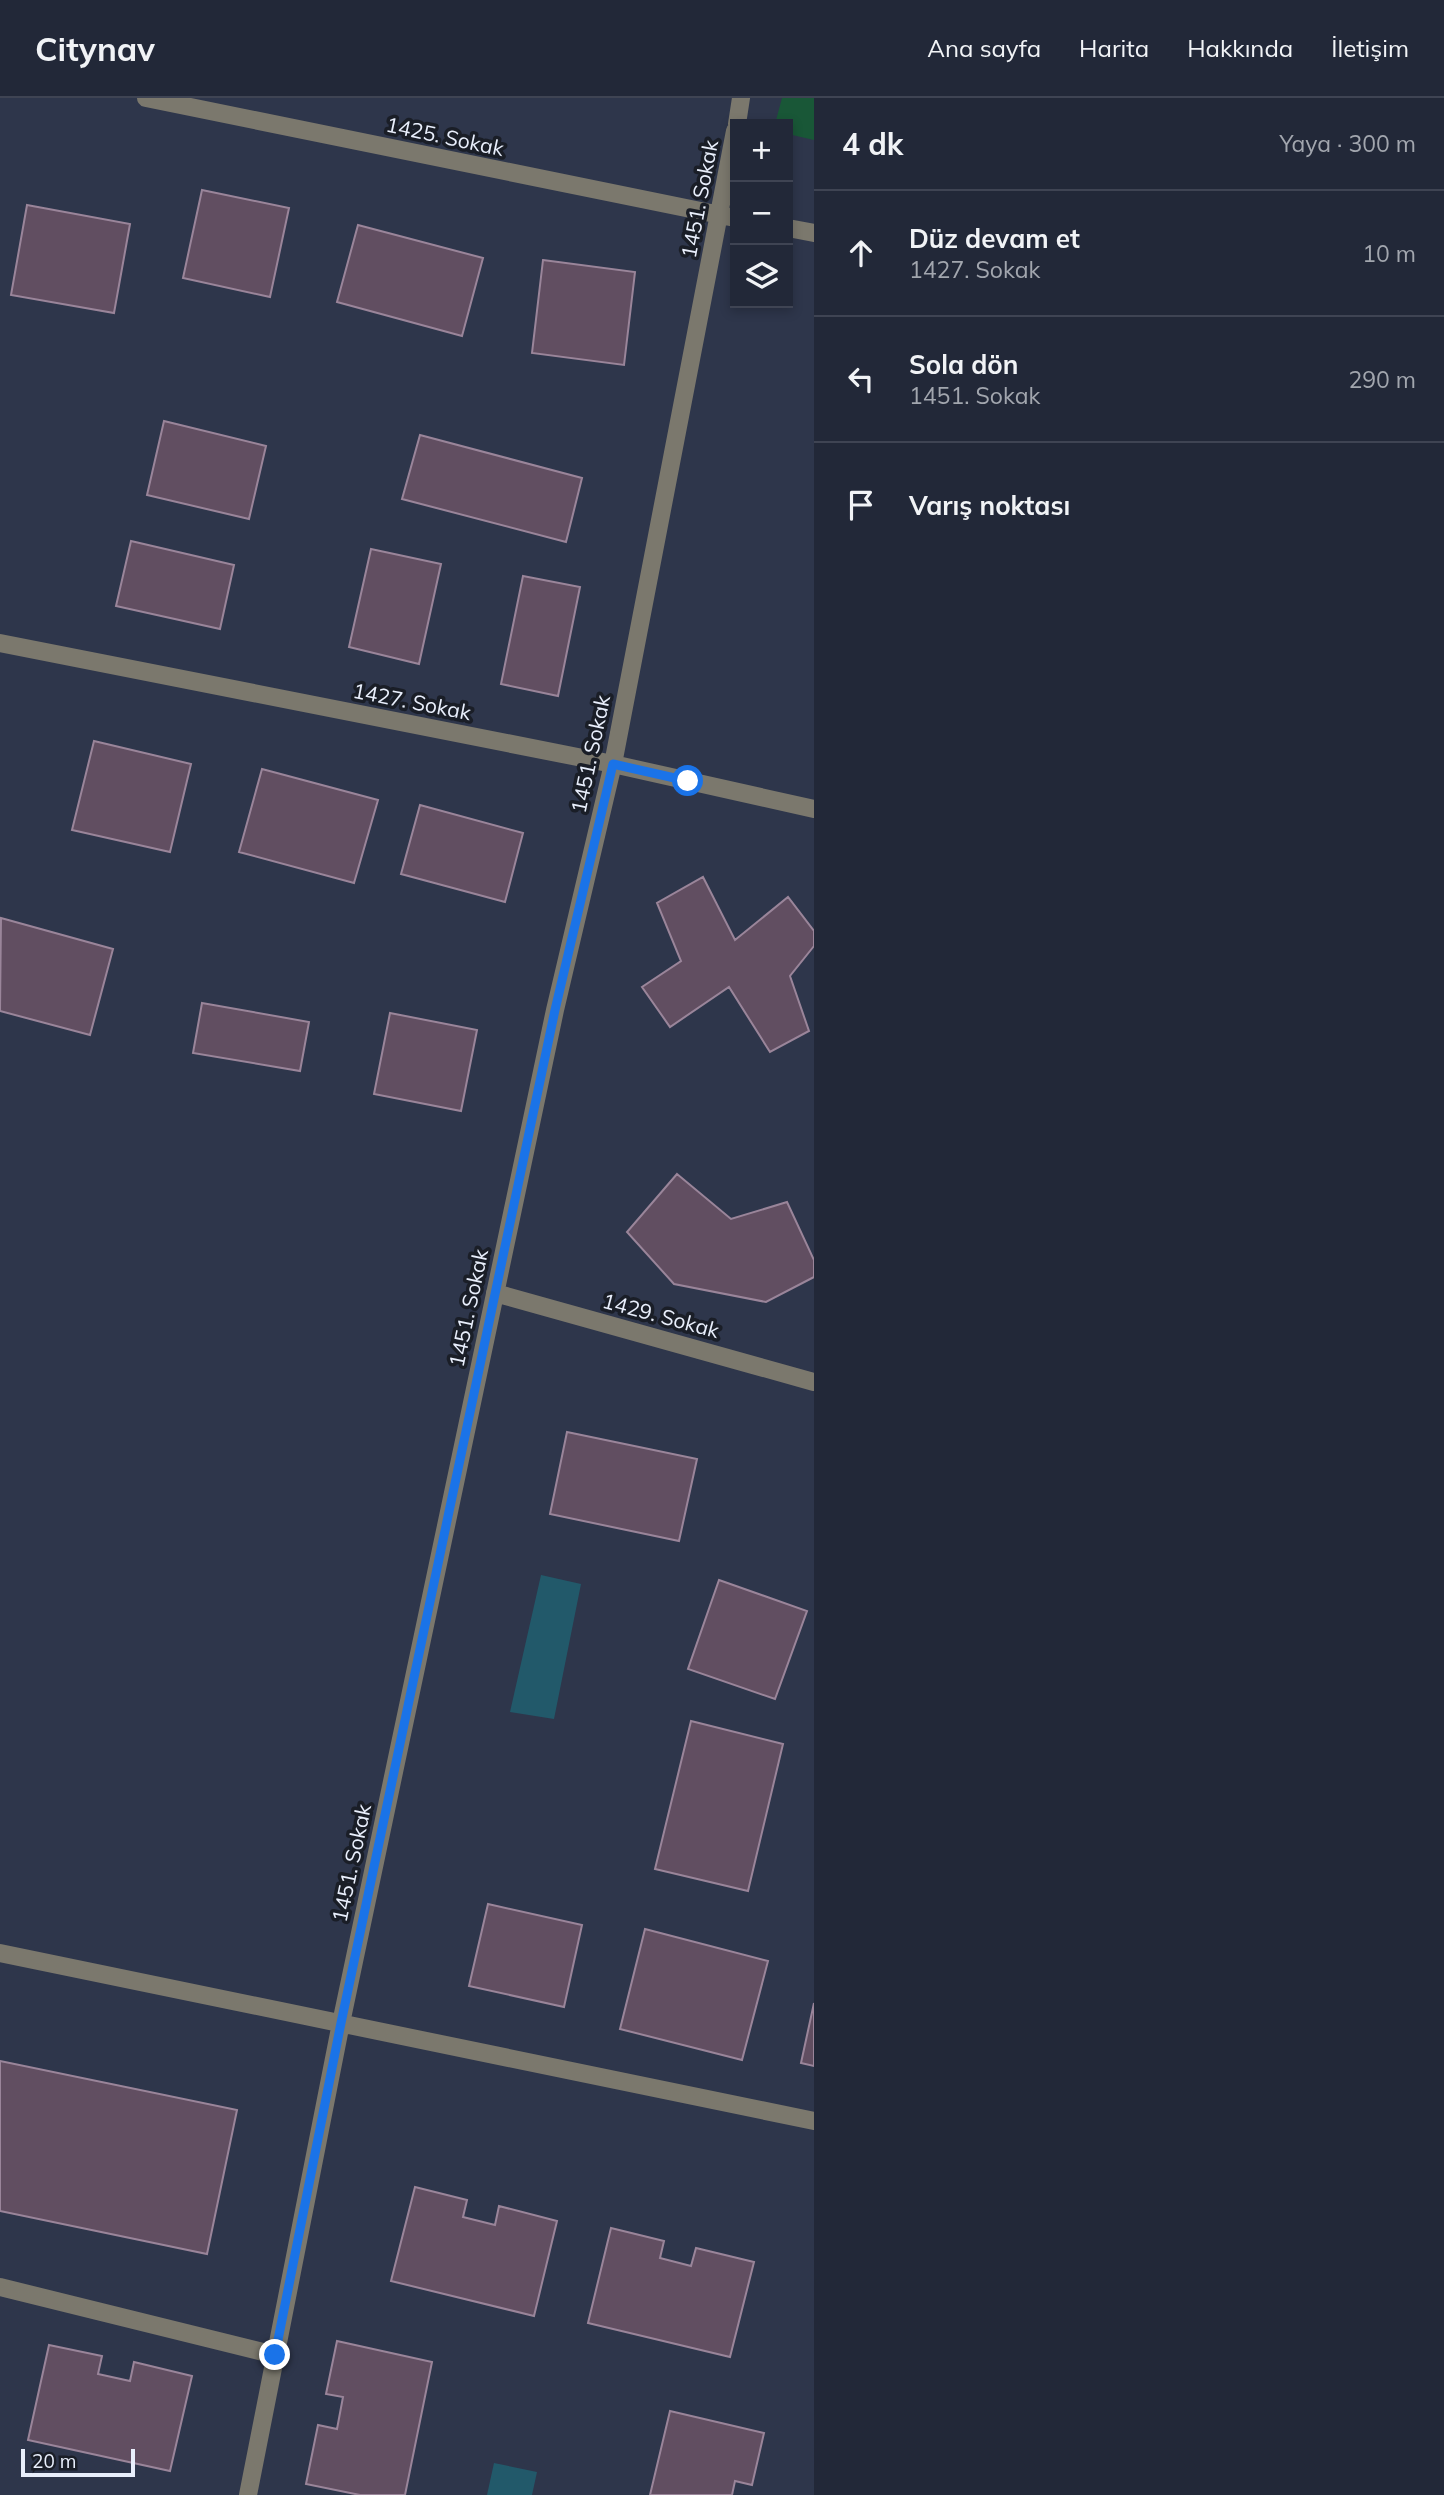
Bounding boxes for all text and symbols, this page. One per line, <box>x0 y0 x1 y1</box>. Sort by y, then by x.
text: Citynav <box>35 28 155 69</box>
text: Ana sayfa <box>927 33 1041 63</box>
text: Harita <box>1079 33 1149 63</box>
text: Hakkında <box>1187 33 1293 63</box>
text: İletişim <box>1331 33 1409 63</box>
street label: 1425. Sokak <box>384 111 507 161</box>
map controls <box>730 119 793 308</box>
button: + <box>730 119 793 182</box>
text: 4 dk <box>842 125 903 163</box>
text: Yaya · 300 m <box>1279 129 1416 158</box>
street label: 1451. Sokak <box>675 138 723 260</box>
button: − <box>730 182 793 245</box>
text: Düz devam et <box>909 222 1080 255</box>
icon: ahead <box>842 234 880 272</box>
text: 10 m <box>1362 239 1416 268</box>
button: layers <box>730 245 793 308</box>
text: 1427. Sokak <box>909 255 1040 284</box>
text: Sola dön <box>909 348 1018 381</box>
icon: left <box>842 360 880 398</box>
text: 290 m <box>1348 365 1416 394</box>
text: 1451. Sokak <box>909 381 1040 410</box>
icon: arrive <box>842 486 880 524</box>
text: Varış noktası <box>909 489 1070 522</box>
street label: 1427. Sokak <box>351 677 473 725</box>
street label: 1451. Sokak <box>565 692 615 815</box>
route start <box>672 765 703 796</box>
street label: 1451. Sokak <box>443 1246 493 1369</box>
street label: 1429. Sokak <box>600 1287 722 1343</box>
street label: 1451. Sokak <box>326 1801 376 1924</box>
route end <box>259 2339 290 2370</box>
scale bar <box>21 2446 135 2478</box>
text: 20 m <box>32 2449 76 2473</box>

